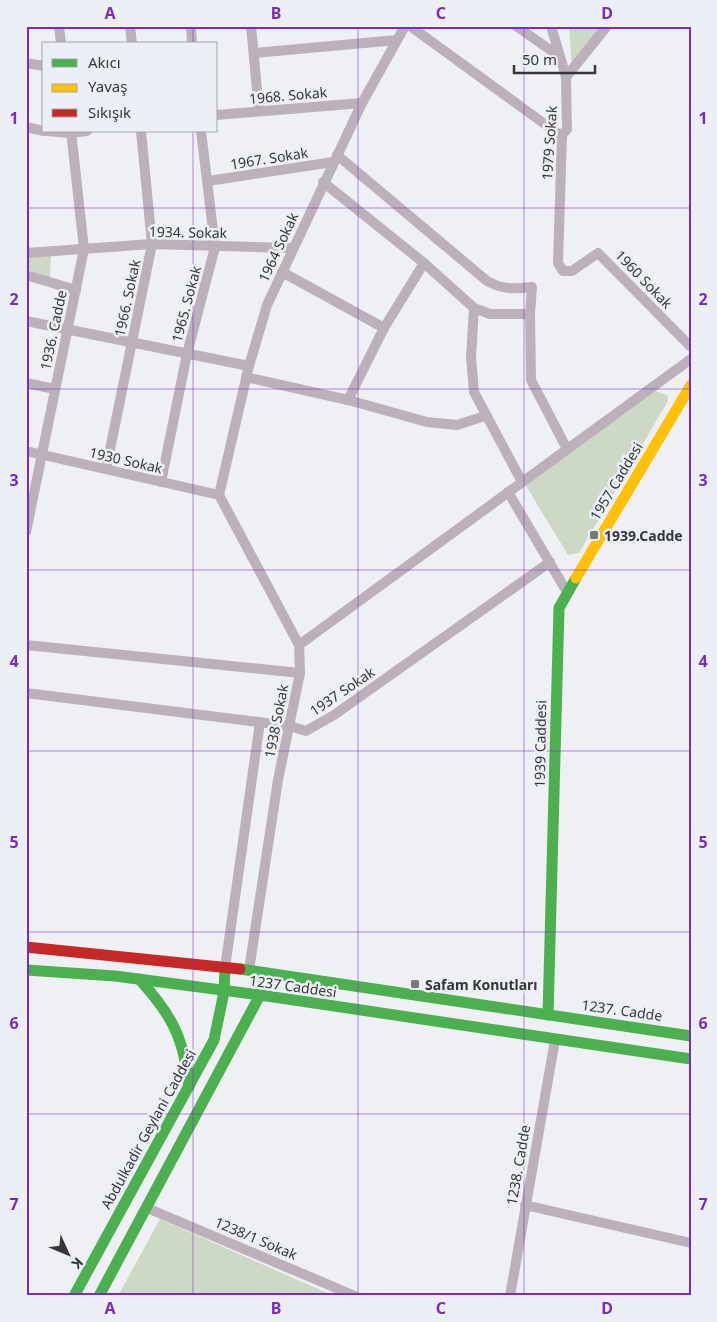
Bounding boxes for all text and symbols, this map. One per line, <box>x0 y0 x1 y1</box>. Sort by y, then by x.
text: A <box>104 2 116 24</box>
text: B <box>271 2 281 24</box>
text: C <box>436 2 446 24</box>
text: D <box>601 2 613 24</box>
legend <box>42 42 218 132</box>
scale bar <box>514 42 596 74</box>
text: 50 m <box>522 49 557 69</box>
text: Akıcı <box>88 52 121 72</box>
text: Yavaş <box>88 76 127 96</box>
street label: 1968. Sokak <box>248 82 328 108</box>
text: Sıkışık <box>88 102 131 122</box>
street label: 1979 Sokak <box>537 105 561 181</box>
text: 1 <box>9 107 19 129</box>
text: 1 <box>698 107 708 129</box>
street label: 1967. Sokak <box>229 142 310 174</box>
street label: 1964 Sokak <box>254 209 303 285</box>
street label: 1934. Sokak <box>149 222 228 242</box>
street label: 1960 Sokak <box>611 246 677 313</box>
street label: 1966. Sokak <box>110 257 145 338</box>
street label: 1965. Sokak <box>167 263 205 344</box>
text: 2 <box>9 288 19 310</box>
street label: 1936. Cadde <box>35 288 71 372</box>
text: 2 <box>698 288 708 310</box>
street label: 1957 Caddesi <box>585 438 647 524</box>
street label: 1930 Sokak <box>87 442 165 478</box>
text: 3 <box>9 469 19 491</box>
text: 3 <box>698 469 708 491</box>
place label: 1939.Cadde <box>604 526 683 545</box>
marker: 1939.Cadde <box>588 529 600 541</box>
text: 4 <box>9 650 19 672</box>
text: 4 <box>698 650 708 672</box>
street label: 1937 Sokak <box>306 662 379 720</box>
street label: 1938 Sokak <box>260 682 293 759</box>
street label: 1939 Caddesi <box>530 700 550 788</box>
text: 5 <box>9 831 19 853</box>
text: 5 <box>698 831 708 853</box>
street label: 1237 Caddesi <box>248 970 338 1002</box>
place label: Safam Konutları <box>425 975 538 994</box>
marker: Safam Konutları <box>409 978 421 990</box>
street label: 1237. Cadde <box>580 995 664 1025</box>
text: 6 <box>9 1012 19 1034</box>
text: 6 <box>698 1012 708 1034</box>
street label: Abdulkadir Geylani Caddesi <box>96 1046 200 1212</box>
street label: 1238. Cadde <box>502 1123 534 1207</box>
text: 7 <box>9 1193 19 1215</box>
text: 7 <box>698 1193 708 1215</box>
street label: 1238/1 Sokak <box>212 1212 301 1264</box>
north arrow <box>42 1230 92 1280</box>
text: K <box>67 1253 88 1274</box>
text: A <box>104 1297 116 1319</box>
text: B <box>271 1297 281 1319</box>
text: C <box>436 1297 446 1319</box>
text: D <box>601 1297 613 1319</box>

